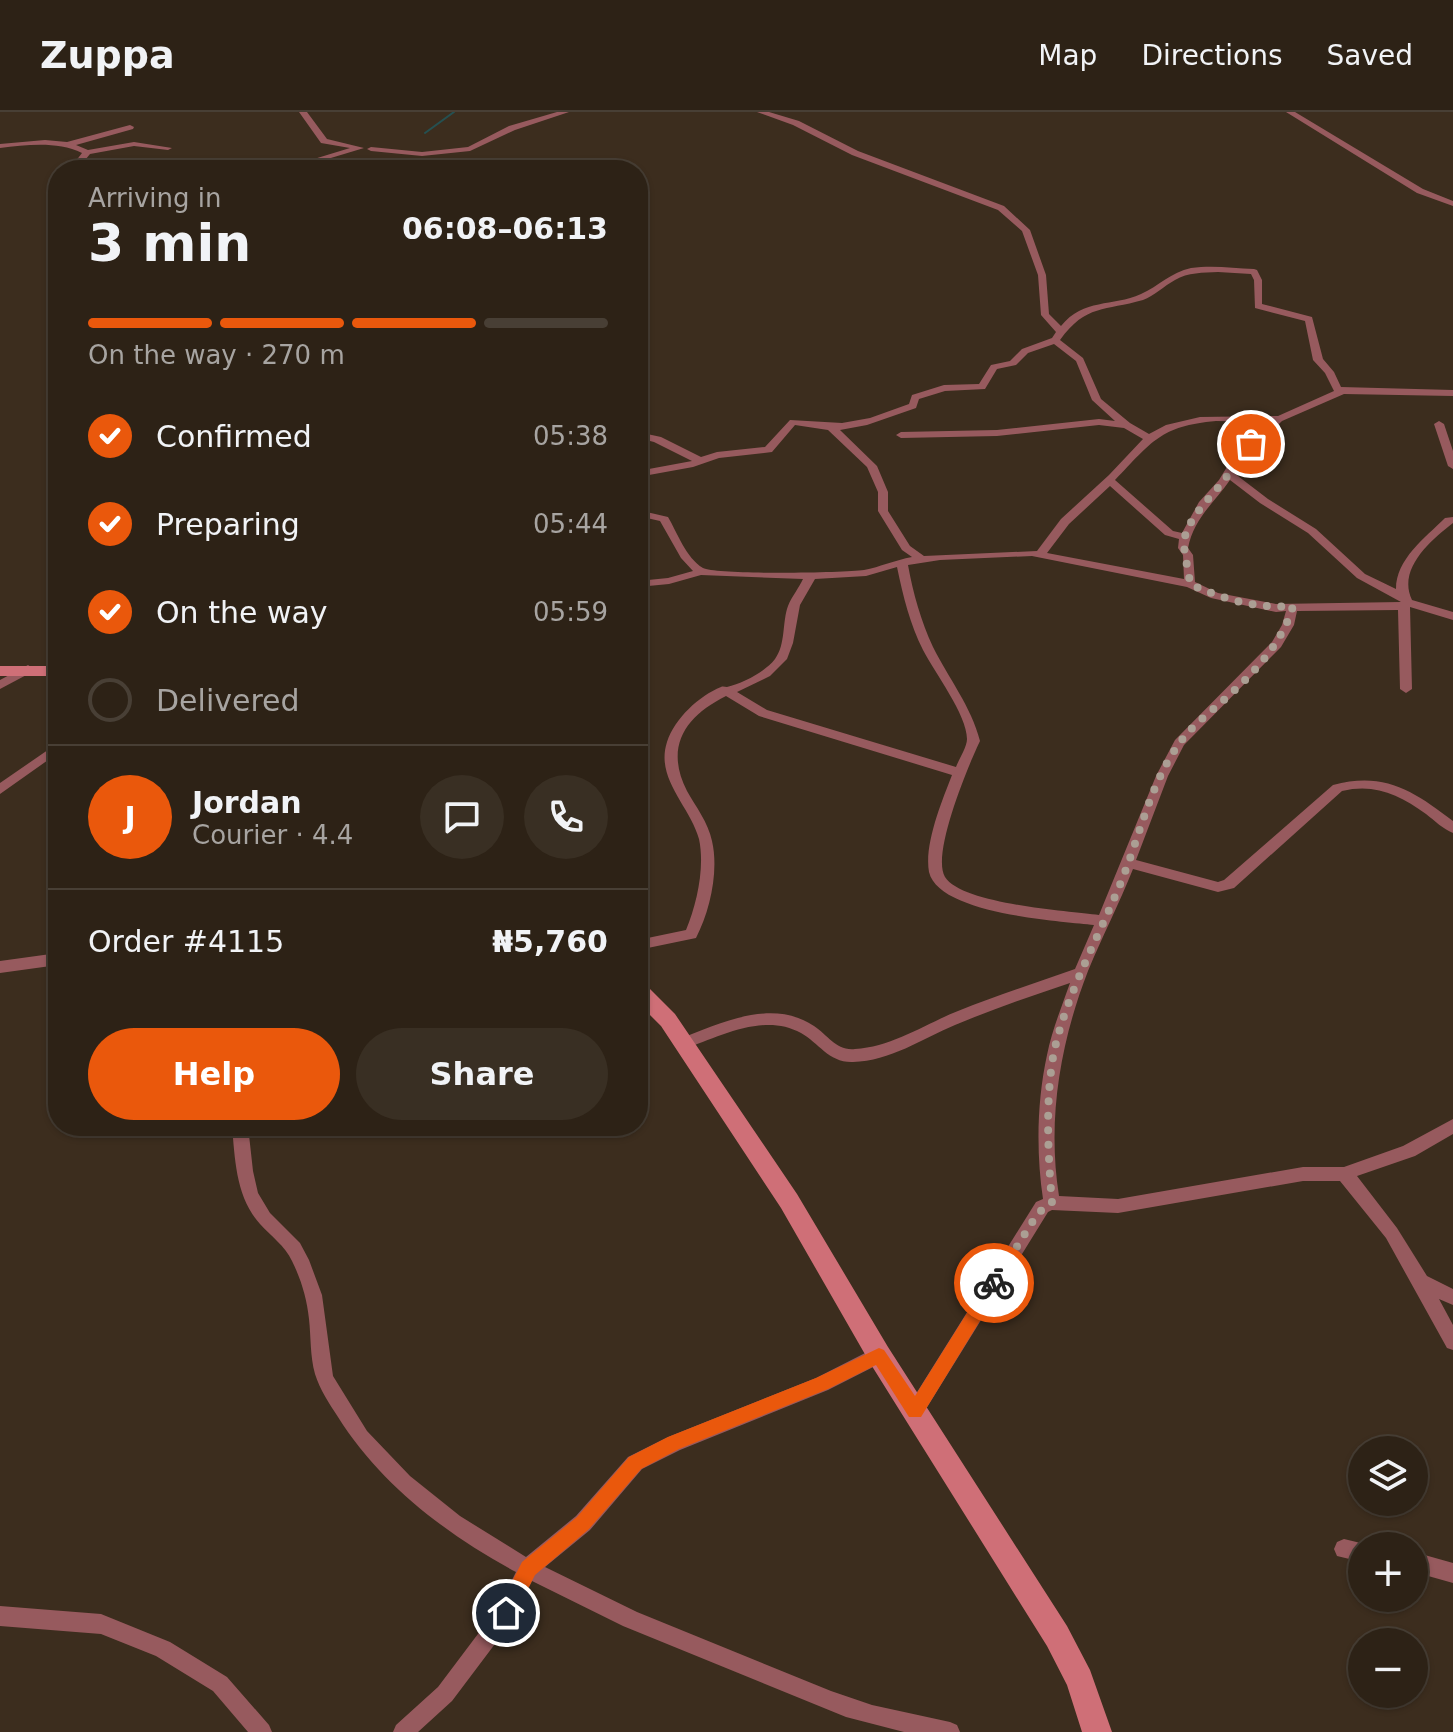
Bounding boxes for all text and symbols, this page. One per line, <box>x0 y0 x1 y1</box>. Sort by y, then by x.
text: Zuppa <box>40 33 175 77</box>
text: Map <box>1038 39 1097 72</box>
text: Directions <box>1141 39 1282 72</box>
text: Saved <box>1326 39 1413 72</box>
text: Arriving in <box>88 183 222 213</box>
text: 06:08–06:13 <box>402 211 608 246</box>
text: 3 min <box>88 213 251 273</box>
text: On the way · 270 m <box>88 340 345 370</box>
pin <box>1217 410 1285 478</box>
icon: check <box>88 414 132 458</box>
text: Confirmed <box>156 419 312 454</box>
text: 05:38 <box>533 421 608 451</box>
icon: bag <box>1229 422 1273 466</box>
icon: check <box>88 502 132 546</box>
text: Preparing <box>156 507 300 542</box>
text: 05:44 <box>533 509 608 539</box>
icon: check <box>88 590 132 634</box>
text: On the way <box>156 595 328 630</box>
text: 05:59 <box>533 597 608 627</box>
text: Delivered <box>156 683 300 718</box>
button: chat <box>420 775 504 859</box>
button: phone <box>524 775 608 859</box>
text: Jordan <box>192 785 302 820</box>
text: J <box>124 800 136 835</box>
text: Courier · 4.4 <box>192 820 353 850</box>
text: Order #4115 <box>88 924 284 959</box>
text: ₦5,760 <box>492 924 608 959</box>
button: Help <box>88 1028 340 1120</box>
button: Share <box>356 1028 608 1120</box>
courier <box>954 1243 1034 1323</box>
icon: bike <box>972 1261 1016 1305</box>
map controls <box>1348 1436 1428 1708</box>
button: layers <box>1348 1436 1428 1516</box>
button: + <box>1348 1532 1428 1612</box>
pin <box>472 1579 540 1647</box>
icon: home <box>484 1591 528 1635</box>
button: − <box>1348 1628 1428 1708</box>

